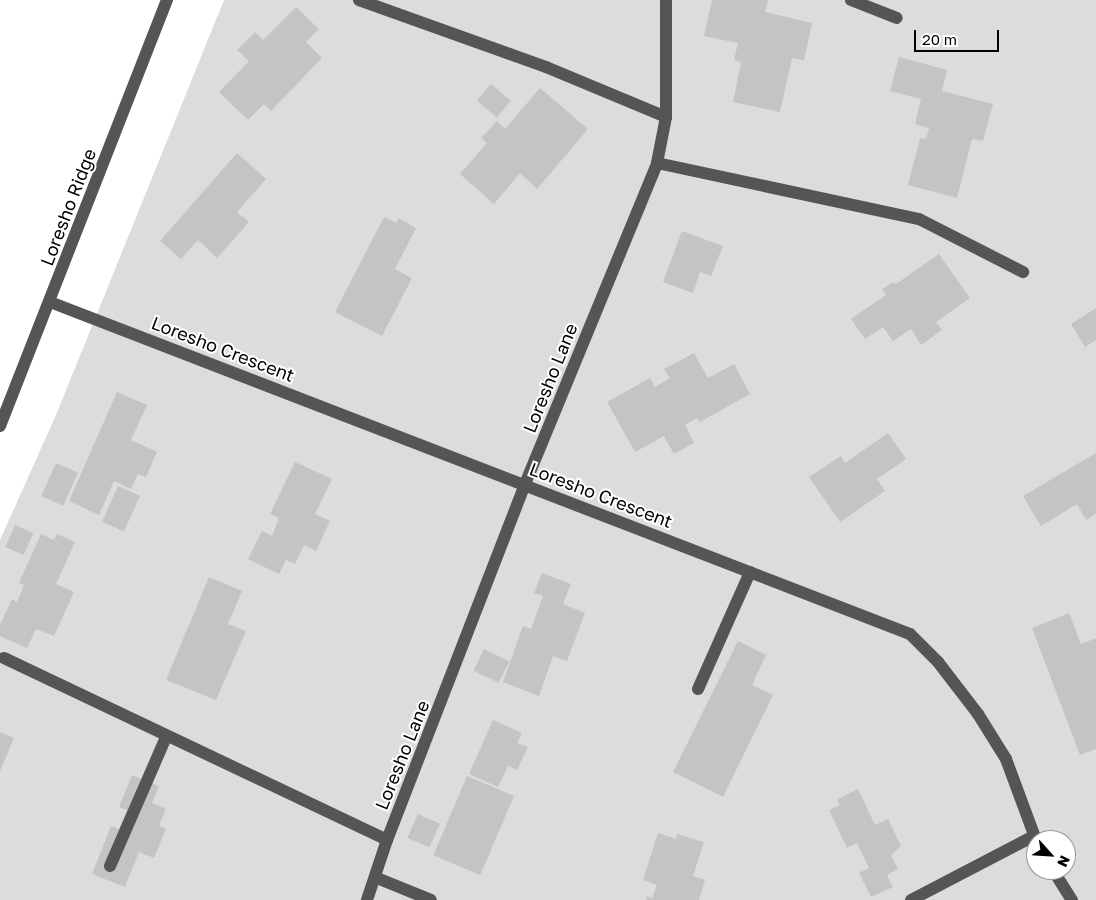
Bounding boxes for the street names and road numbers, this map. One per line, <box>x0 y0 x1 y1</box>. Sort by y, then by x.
street label: Loresho Ridge <box>36 145 100 269</box>
street label: Loresho Crescent <box>148 312 298 386</box>
street label: Loresho Lane <box>518 320 582 436</box>
street label: Loresho Crescent <box>526 458 676 532</box>
street label: Loresho Lane <box>370 697 434 813</box>

